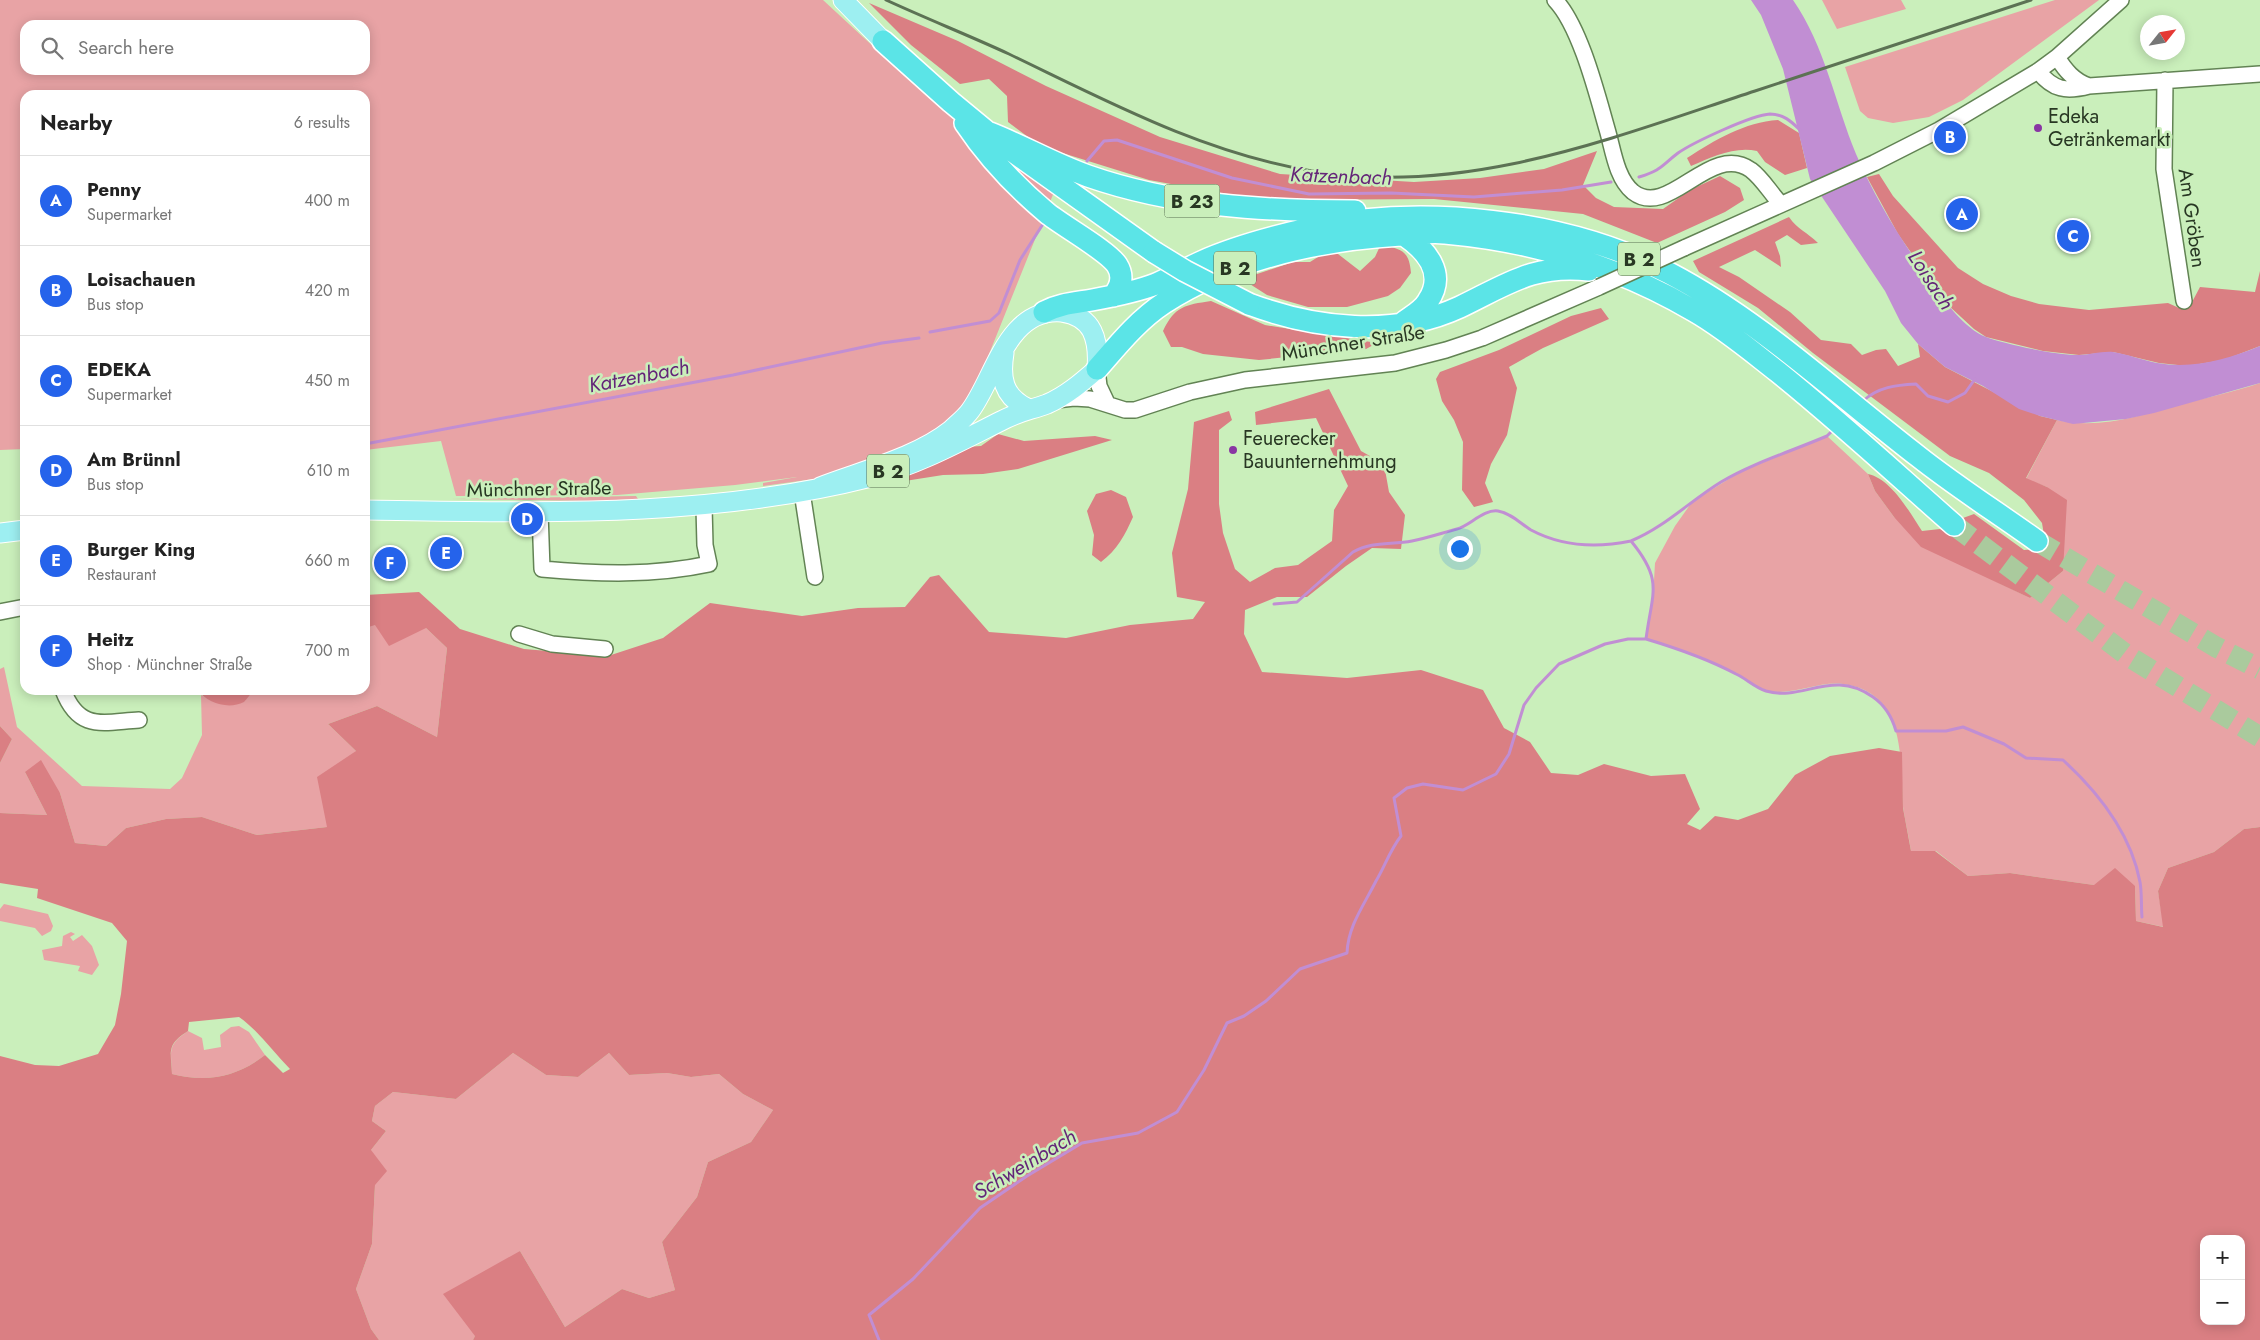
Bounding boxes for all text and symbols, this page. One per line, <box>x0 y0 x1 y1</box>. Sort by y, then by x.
north arrow <box>2140 15 2185 60</box>
search box <box>20 20 370 75</box>
icon: search <box>38 34 66 62</box>
text: Search here <box>78 34 174 61</box>
place label: Edeka Getränkemarkt <box>2048 102 2170 154</box>
text: Nearby <box>40 108 112 138</box>
text: 6 results <box>294 111 350 134</box>
pin: B <box>1934 118 1966 156</box>
marker: Edeka Getränkemarkt <box>2032 122 2044 134</box>
water label: Katzenbach <box>1290 159 1392 193</box>
street label: Am Gröben <box>2171 166 2213 270</box>
text: Penny <box>87 176 141 203</box>
road number: B 23 <box>1164 185 1220 218</box>
text: A <box>50 189 62 212</box>
text: 400 m <box>304 189 350 212</box>
pin: A <box>1946 195 1978 233</box>
text: Supermarket <box>87 203 172 226</box>
pin: C <box>2057 217 2089 255</box>
road number: B 2 <box>1618 242 1660 276</box>
water label: Loisach <box>1900 244 1962 316</box>
road number: B 2 <box>1214 252 1256 284</box>
text: Loisachauen <box>87 266 196 293</box>
text: B <box>51 279 61 302</box>
text: 420 m <box>305 279 350 302</box>
text: Bus stop <box>87 293 144 316</box>
street label: Münchner Straße <box>1279 317 1427 369</box>
water label: Katzenbach <box>586 352 692 400</box>
text: EDEKA <box>87 356 151 383</box>
text: C <box>50 369 62 392</box>
text: 450 m <box>305 369 350 392</box>
text: Supermarket <box>87 383 172 406</box>
place label: Feuerecker Bauunternehmung <box>1243 424 1397 476</box>
marker: Feuerecker Bauunternehmung <box>1227 444 1239 456</box>
text: Am Brünnl <box>87 446 181 473</box>
road number: B 2 <box>867 454 909 488</box>
text: D <box>50 459 62 482</box>
text: 610 m <box>307 459 350 482</box>
text: Bus stop <box>87 473 144 496</box>
street label: Münchner Straße <box>466 473 612 505</box>
pin: D <box>511 500 543 538</box>
pin: E <box>430 534 462 572</box>
text: Burger King <box>87 536 195 563</box>
your location <box>1447 536 1473 562</box>
pin: F <box>374 544 406 582</box>
text: E <box>51 549 61 572</box>
text: 660 m <box>305 549 350 572</box>
text: Restaurant <box>87 563 156 586</box>
text: Heitz <box>87 626 134 653</box>
text: F <box>52 639 60 662</box>
text: 700 m <box>305 639 350 662</box>
text: Shop · Münchner Straße <box>87 653 252 676</box>
water label: Schweinbach <box>968 1121 1082 1207</box>
map controls <box>2200 1235 2245 1325</box>
button: + <box>2200 1235 2245 1280</box>
button: − <box>2200 1280 2245 1325</box>

